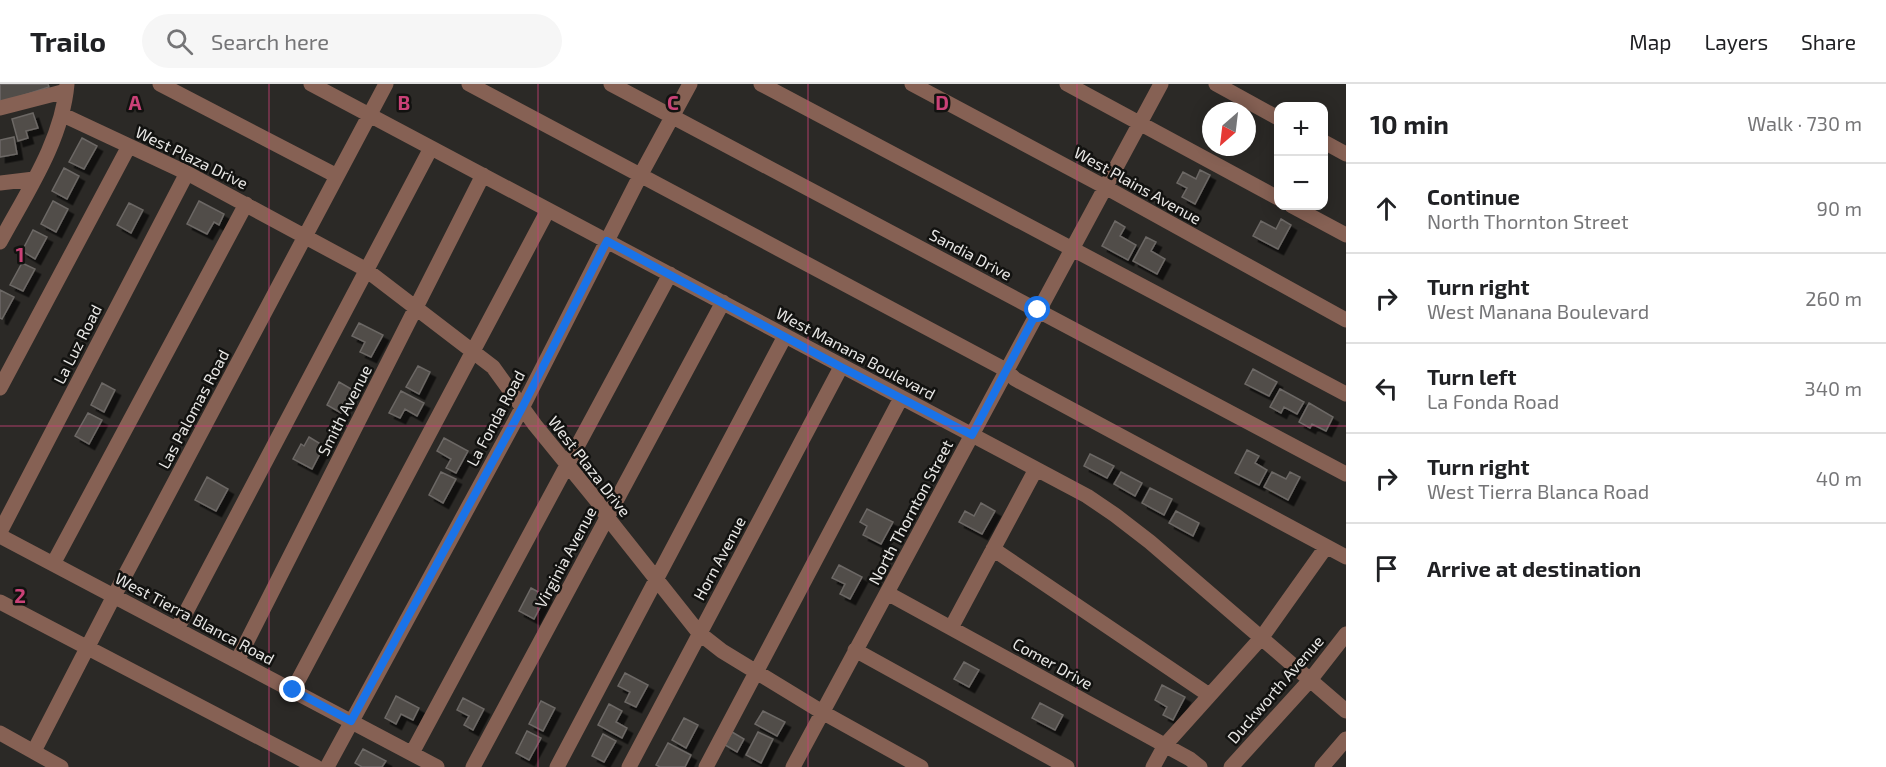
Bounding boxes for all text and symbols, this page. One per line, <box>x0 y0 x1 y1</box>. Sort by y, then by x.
search box <box>142 14 562 68</box>
text: Trailo <box>30 24 106 58</box>
icon: search <box>163 25 196 58</box>
text: Search here <box>211 28 329 54</box>
text: Map <box>1629 29 1671 54</box>
text: Layers <box>1704 29 1768 54</box>
text: Share <box>1801 29 1856 54</box>
text: A <box>128 90 142 114</box>
text: B <box>398 90 410 114</box>
text: C <box>667 90 679 114</box>
text: D <box>935 90 949 114</box>
north arrow <box>1202 102 1256 156</box>
map controls <box>1274 102 1328 210</box>
button: + <box>1274 102 1328 156</box>
text: 10 min <box>1370 108 1449 139</box>
text: Walk · 730 m <box>1747 111 1862 135</box>
street label: West Plaza Drive <box>133 122 251 192</box>
street label: West Plains Avenue <box>1071 142 1205 228</box>
button: − <box>1274 156 1328 210</box>
text: Continue <box>1427 183 1520 209</box>
icon: ahead <box>1370 192 1403 225</box>
text: 90 m <box>1817 196 1862 220</box>
text: North Thornton Street <box>1427 209 1629 233</box>
street label: Sandia Drive <box>927 224 1015 284</box>
text: 1 <box>16 242 24 266</box>
text: Turn right <box>1427 273 1529 299</box>
icon: right <box>1370 282 1403 315</box>
text: 260 m <box>1805 286 1862 310</box>
route start <box>1024 296 1050 322</box>
text: West Manana Boulevard <box>1427 299 1649 323</box>
street label: La Luz Road <box>49 301 105 387</box>
street label: West Manana Boulevard <box>773 303 939 403</box>
street label: Las Palomas Road <box>154 346 232 472</box>
street label: Smith Avenue <box>313 362 375 458</box>
text: Turn left <box>1427 363 1516 389</box>
street label: La Fonda Road <box>462 367 528 469</box>
icon: left <box>1370 372 1403 405</box>
text: 340 m <box>1805 376 1862 400</box>
text: La Fonda Road <box>1427 389 1559 413</box>
street label: West Plaza Drive <box>545 412 635 520</box>
street label: North Thornton Street <box>864 436 956 588</box>
text: Turn right <box>1427 453 1529 479</box>
icon: right <box>1370 462 1403 495</box>
text: 40 m <box>1816 466 1862 490</box>
text: West Tierra Blanca Road <box>1427 479 1649 503</box>
street label: Virginia Avenue <box>530 503 600 611</box>
street label: Horn Avenue <box>689 513 749 603</box>
icon: arrive <box>1370 552 1403 585</box>
text: Arrive at destination <box>1427 555 1641 581</box>
street label: West Tierra Blanca Road <box>112 568 278 668</box>
text: 2 <box>14 583 26 607</box>
street label: Duckworth Avenue <box>1223 631 1327 747</box>
street label: Comer Drive <box>1010 633 1096 693</box>
route end <box>279 676 305 702</box>

